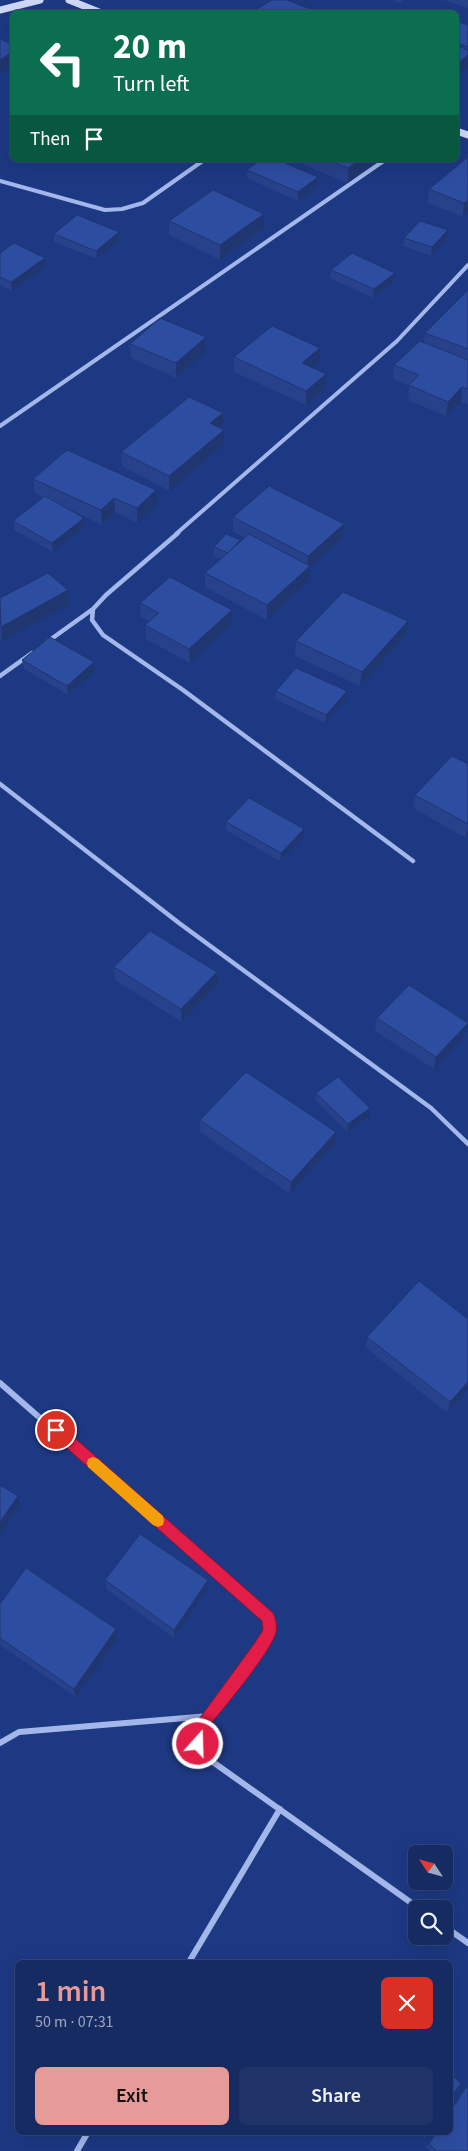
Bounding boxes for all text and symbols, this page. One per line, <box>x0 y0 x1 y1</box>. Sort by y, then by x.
text: 20 m <box>113 22 187 72</box>
icon: left <box>30 30 95 95</box>
text: Turn left <box>113 68 189 100</box>
icon: arrive <box>80 125 108 153</box>
text: Then <box>30 126 70 153</box>
pin <box>35 1409 77 1451</box>
icon: arrive <box>42 1416 70 1444</box>
position arrow <box>171 1717 223 1769</box>
north arrow <box>408 1845 452 1890</box>
map controls <box>408 1845 453 1945</box>
button: search <box>408 1900 453 1945</box>
text: 1 min <box>35 1970 106 2013</box>
button: close <box>381 1977 433 2029</box>
text: 50 m · 07:31 <box>35 2011 114 2033</box>
button: Exit <box>35 2067 229 2125</box>
button: Share <box>239 2067 433 2125</box>

